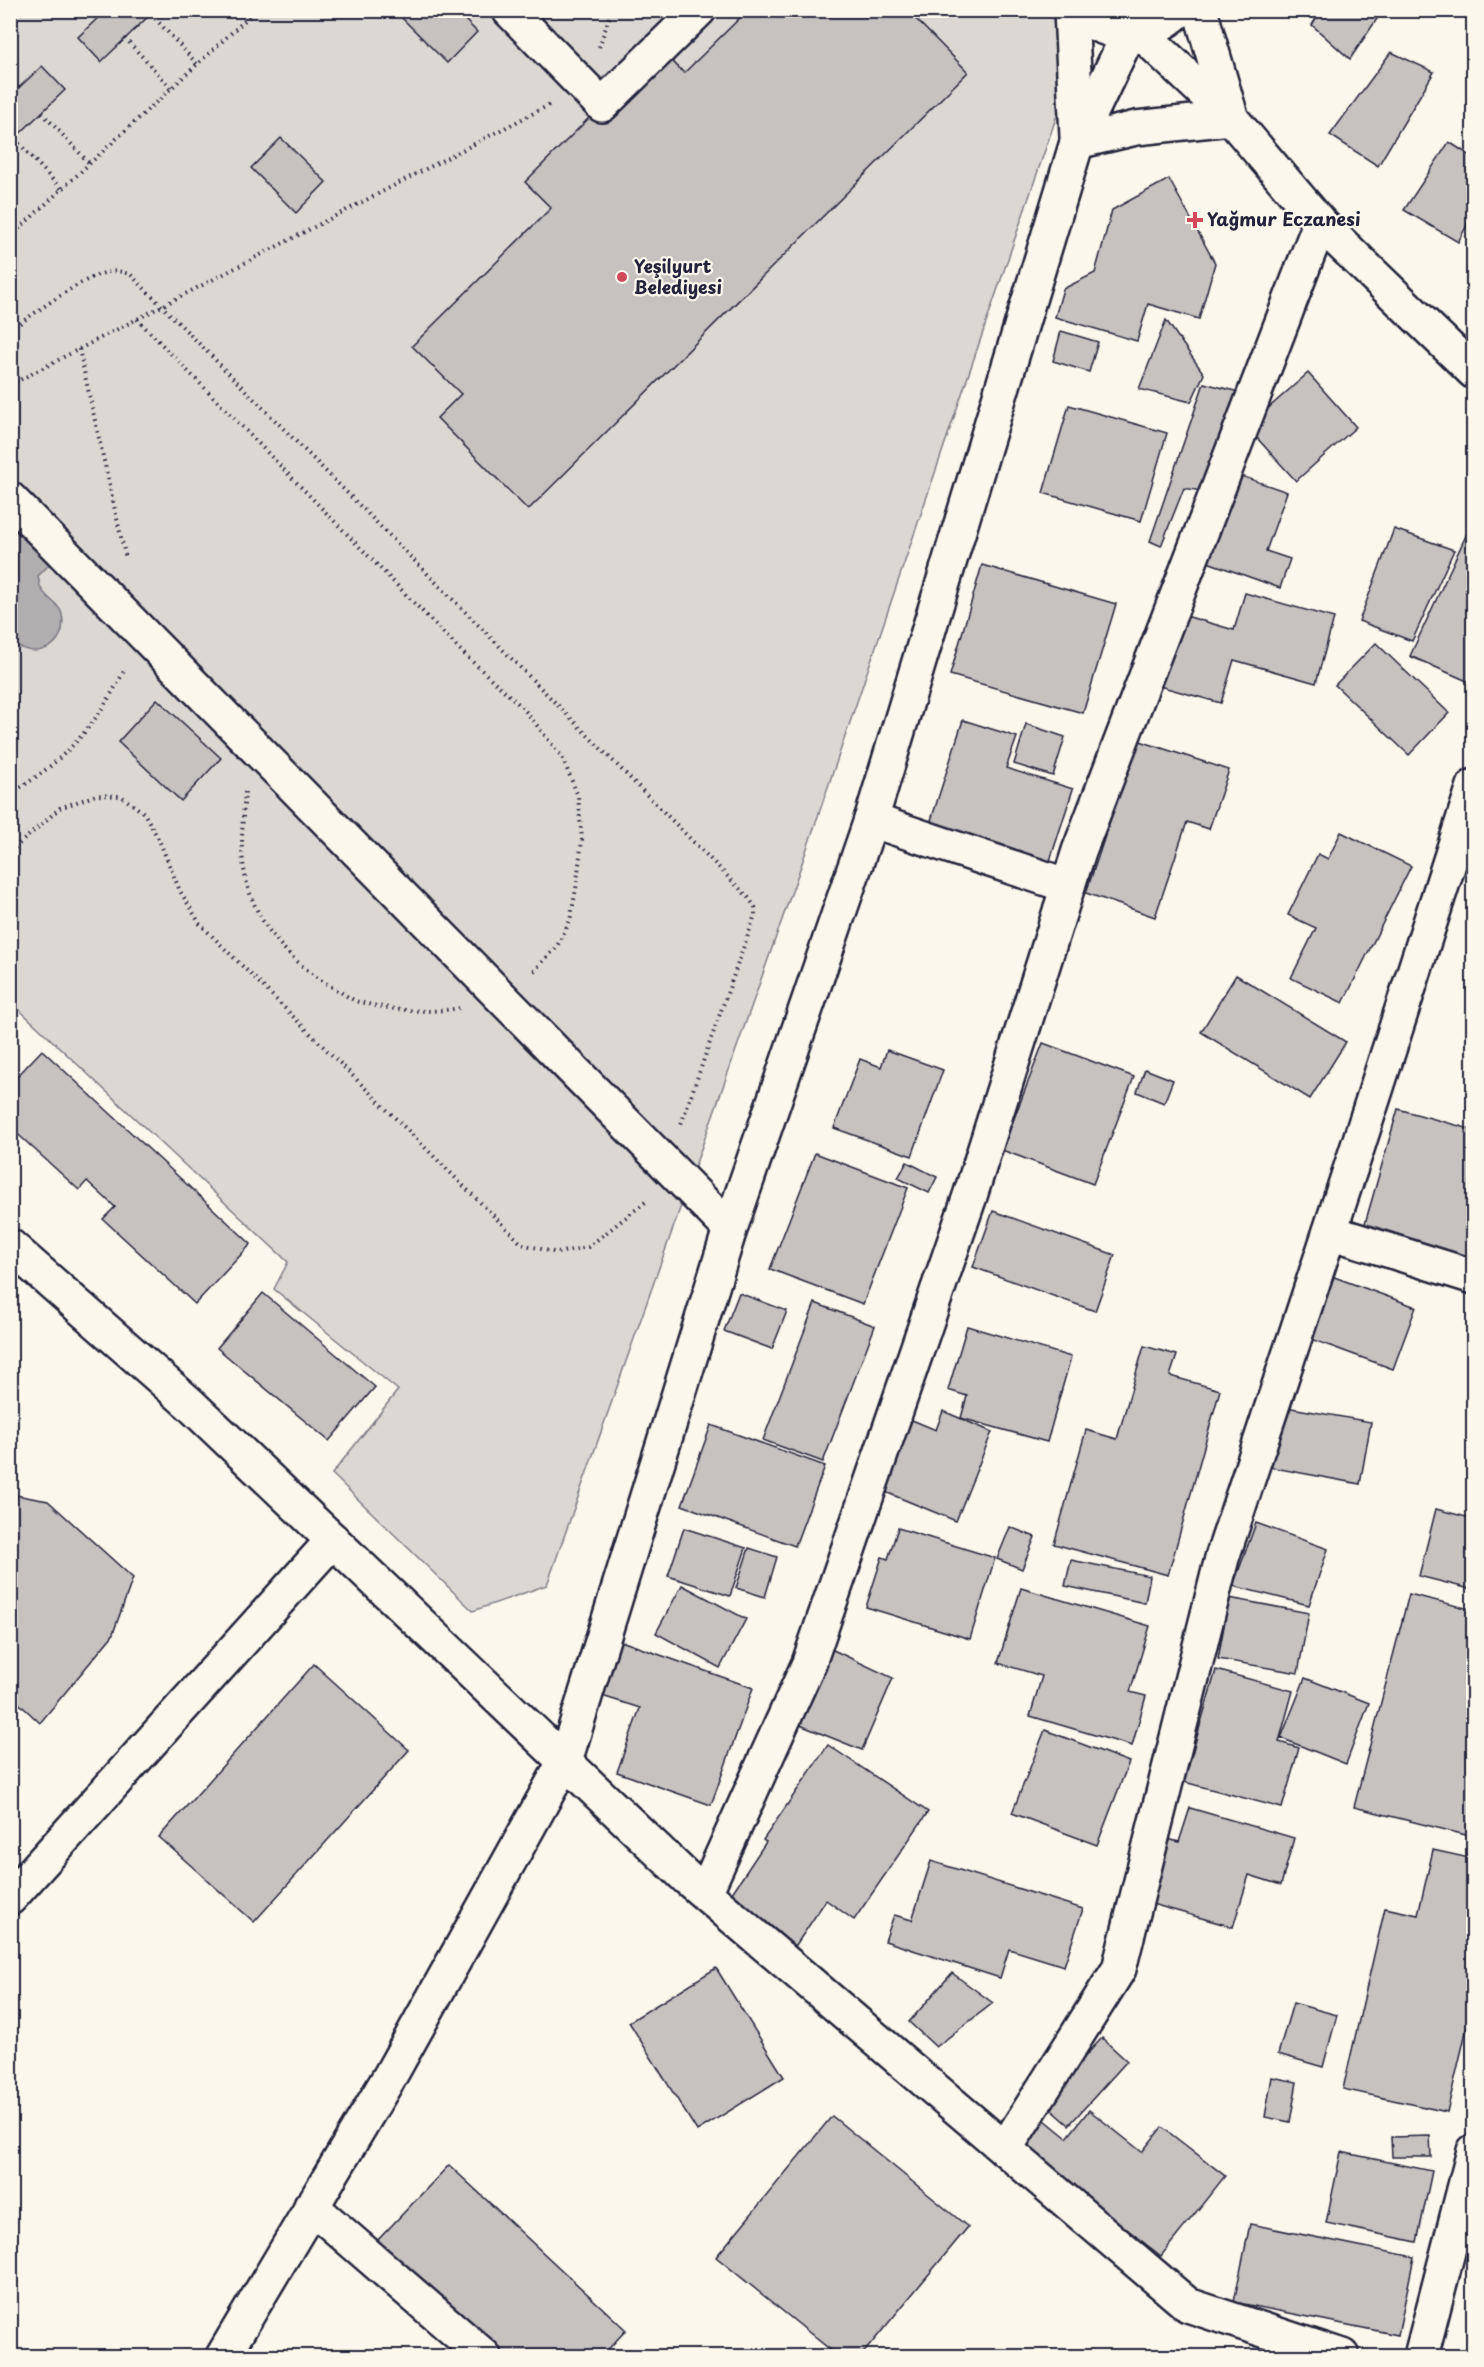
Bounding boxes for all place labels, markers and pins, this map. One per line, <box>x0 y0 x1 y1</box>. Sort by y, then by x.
place label: Yağmur Eczanesi <box>1207 205 1361 232</box>
marker: Yağmur Eczanesi <box>1188 213 1202 227</box>
place label: Yeşilyurt Belediyesi <box>634 252 722 300</box>
marker: Yeşilyurt Belediyesi <box>615 270 629 284</box>

